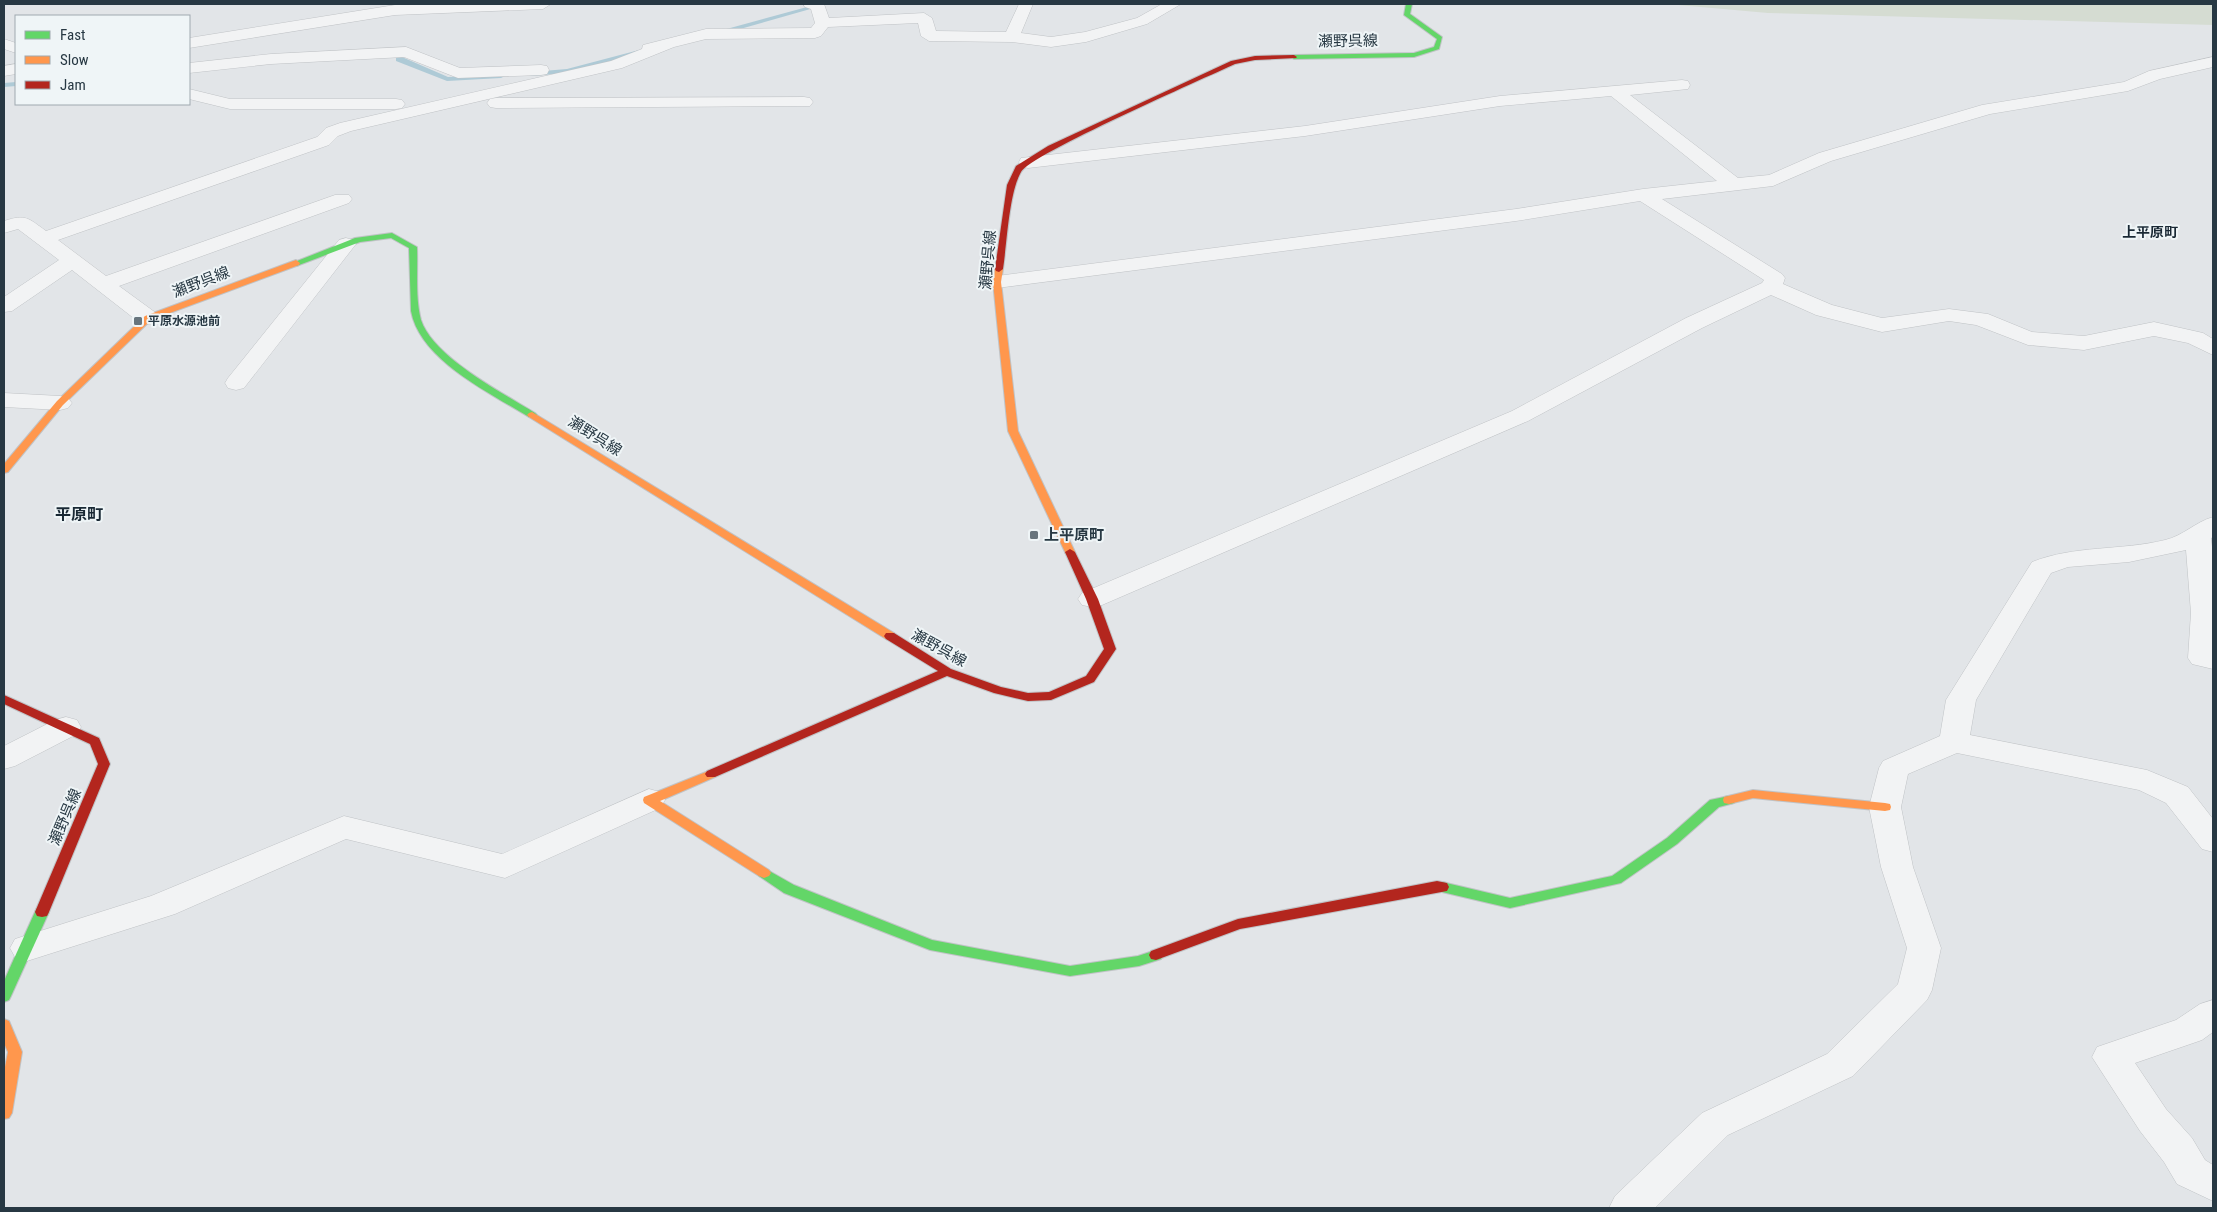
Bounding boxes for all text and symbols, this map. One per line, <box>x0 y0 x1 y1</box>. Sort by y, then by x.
legend <box>15 15 190 105</box>
text: Fast <box>60 26 85 44</box>
street label: 瀬野呉線 <box>1318 31 1378 51</box>
text: Slow <box>60 51 89 69</box>
text: Jam <box>60 76 86 94</box>
district label: 上平原町 <box>2122 224 2178 240</box>
street label: 瀬野呉線 <box>976 229 1000 291</box>
street label: 瀬野呉線 <box>170 263 232 301</box>
place label: 平原水源池前 <box>148 314 220 328</box>
marker: 平原水源池前 <box>132 315 144 327</box>
street label: 瀬野呉線 <box>565 412 625 460</box>
district label: 平原町 <box>55 505 103 524</box>
place label: 上平原町 <box>1044 526 1104 544</box>
marker: 上平原町 <box>1028 529 1040 541</box>
street label: 瀬野呉線 <box>908 626 970 670</box>
street label: 瀬野呉線 <box>45 786 85 848</box>

